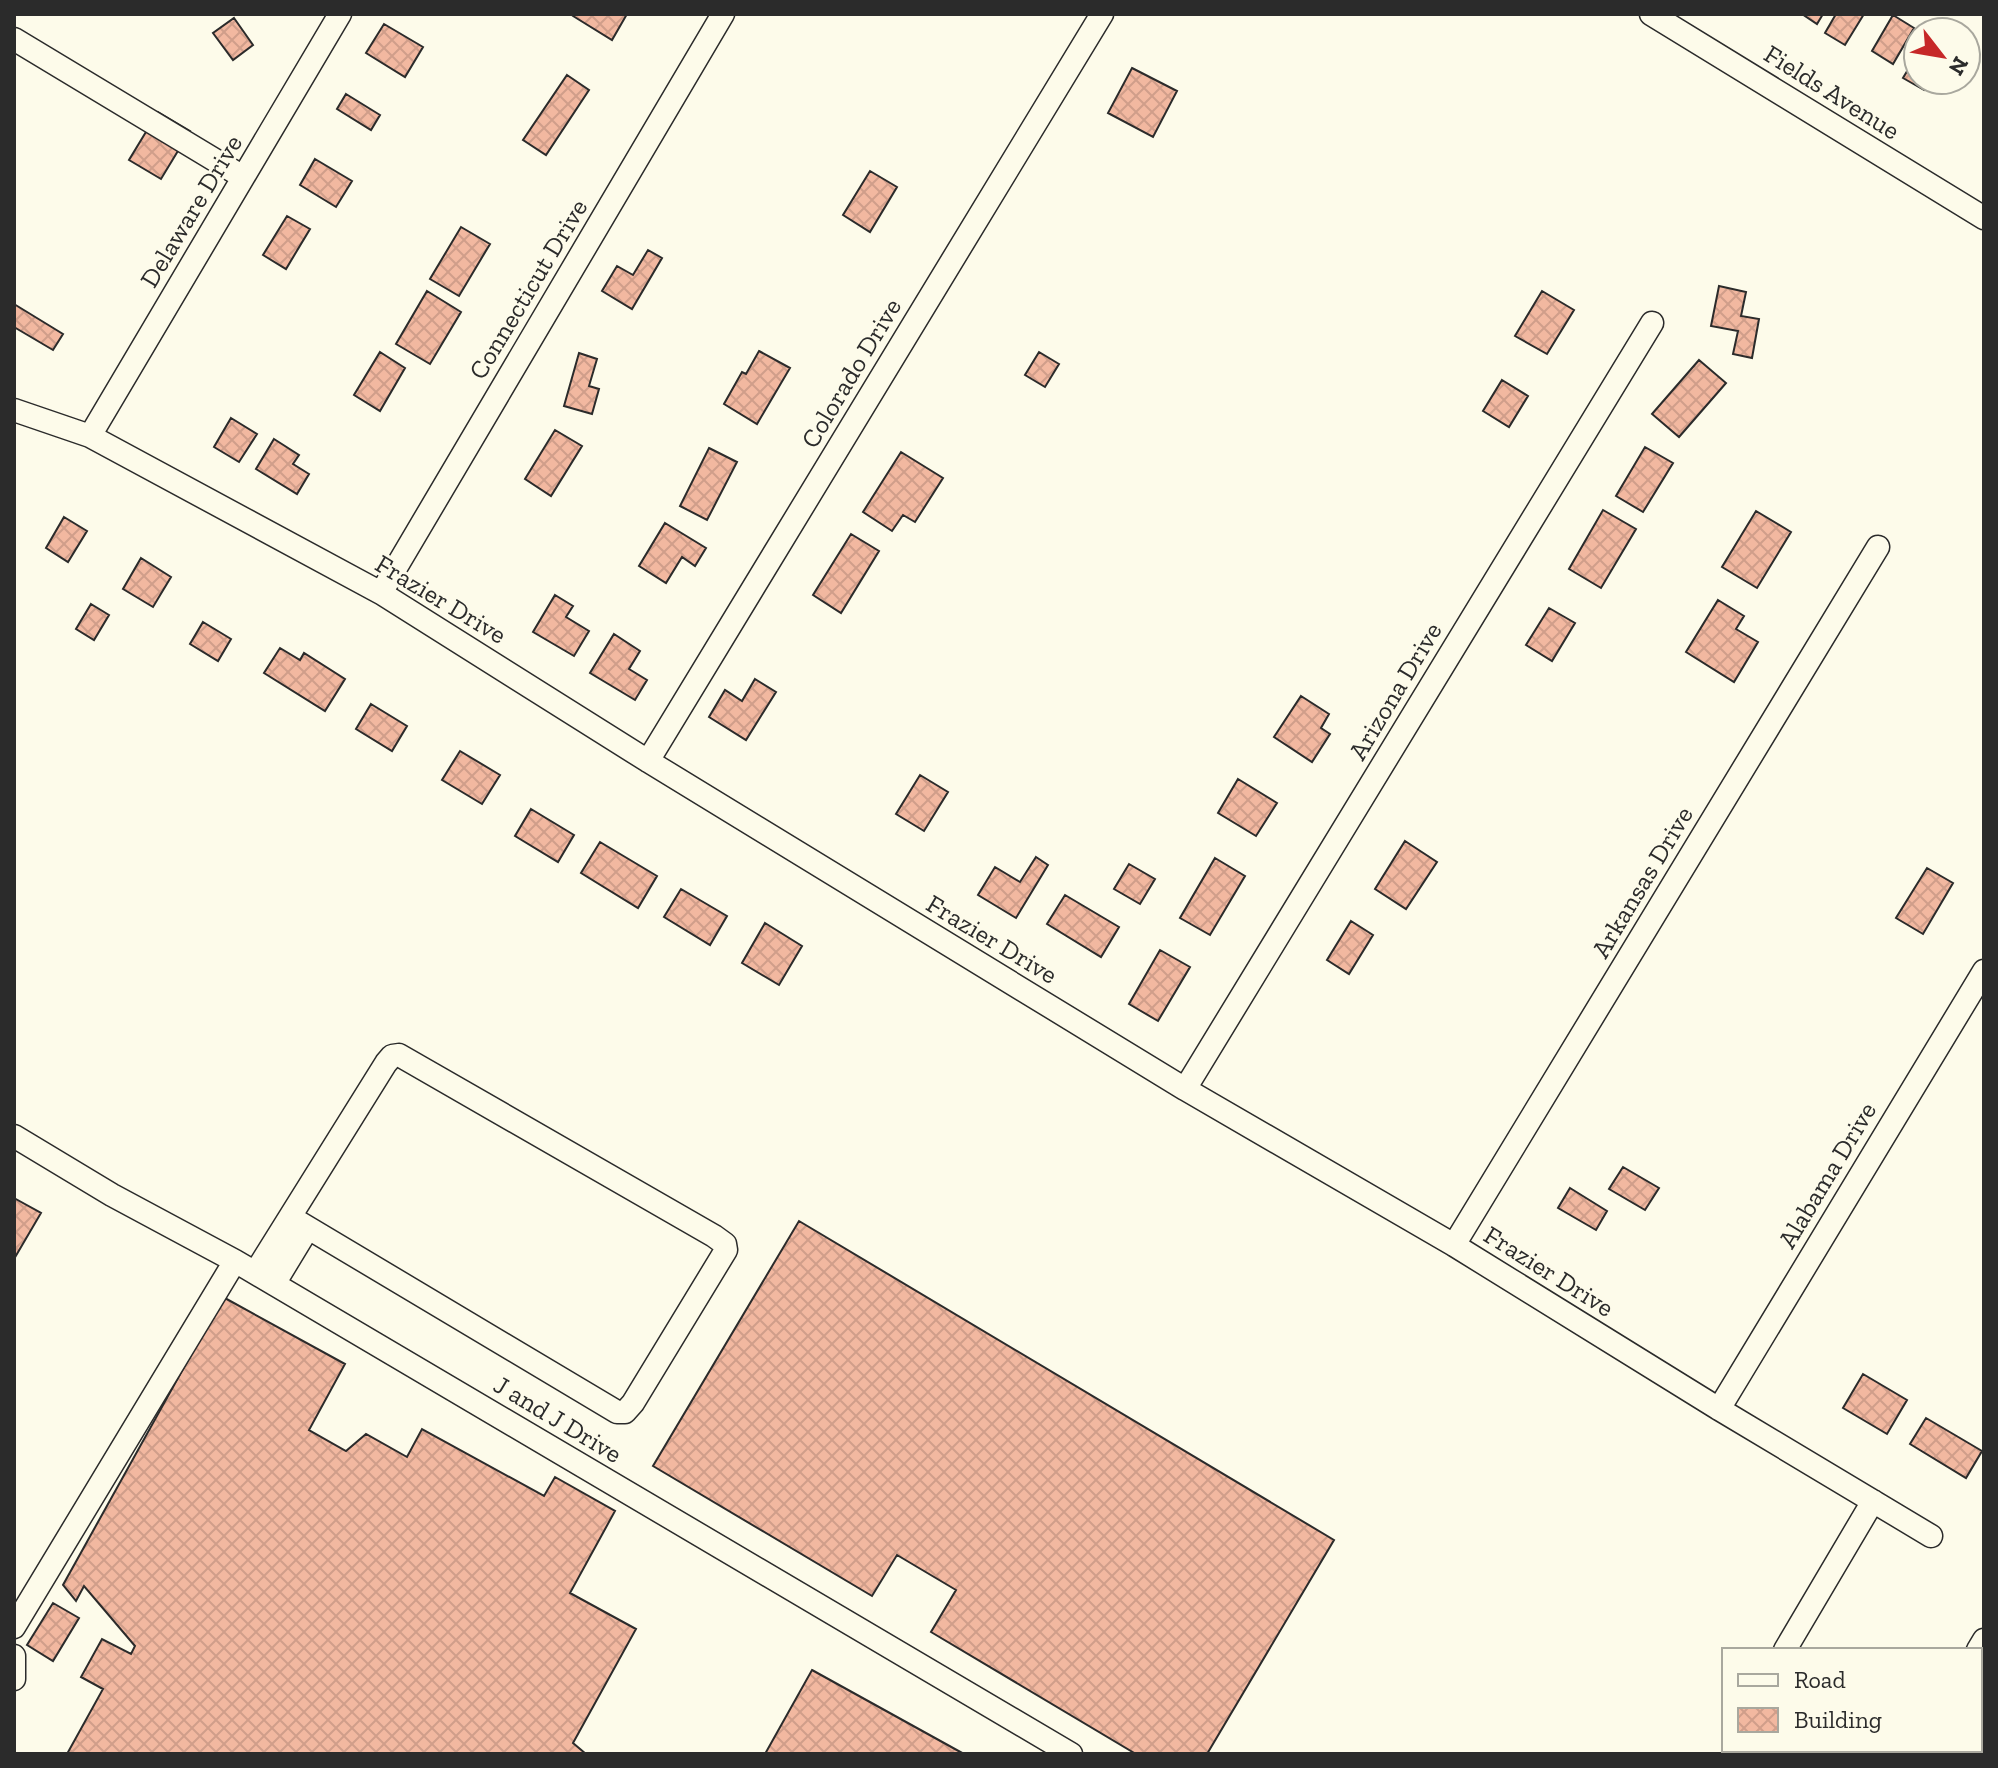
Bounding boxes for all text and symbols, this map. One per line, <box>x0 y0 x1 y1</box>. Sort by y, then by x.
north arrow <box>1902 16 1982 96</box>
street label: Fields Avenue <box>1758 38 1906 146</box>
text: N <box>1943 52 1975 80</box>
street label: Delaware Drive <box>133 129 249 293</box>
street label: Connecticut Drive <box>462 193 594 385</box>
street label: Colorado Drive <box>794 293 908 453</box>
street label: Frazier Drive <box>370 547 512 651</box>
street label: Arizona Drive <box>1341 616 1449 766</box>
street label: Arkansas Drive <box>1584 800 1700 964</box>
street label: Frazier Drive <box>921 887 1063 991</box>
street label: Alabama Drive <box>1771 1096 1883 1254</box>
street label: Frazier Drive <box>1478 1218 1620 1324</box>
street label: J and J Drive <box>488 1368 628 1470</box>
legend <box>1722 1648 1982 1752</box>
text: Road <box>1794 1665 1846 1694</box>
text: Building <box>1794 1705 1882 1734</box>

